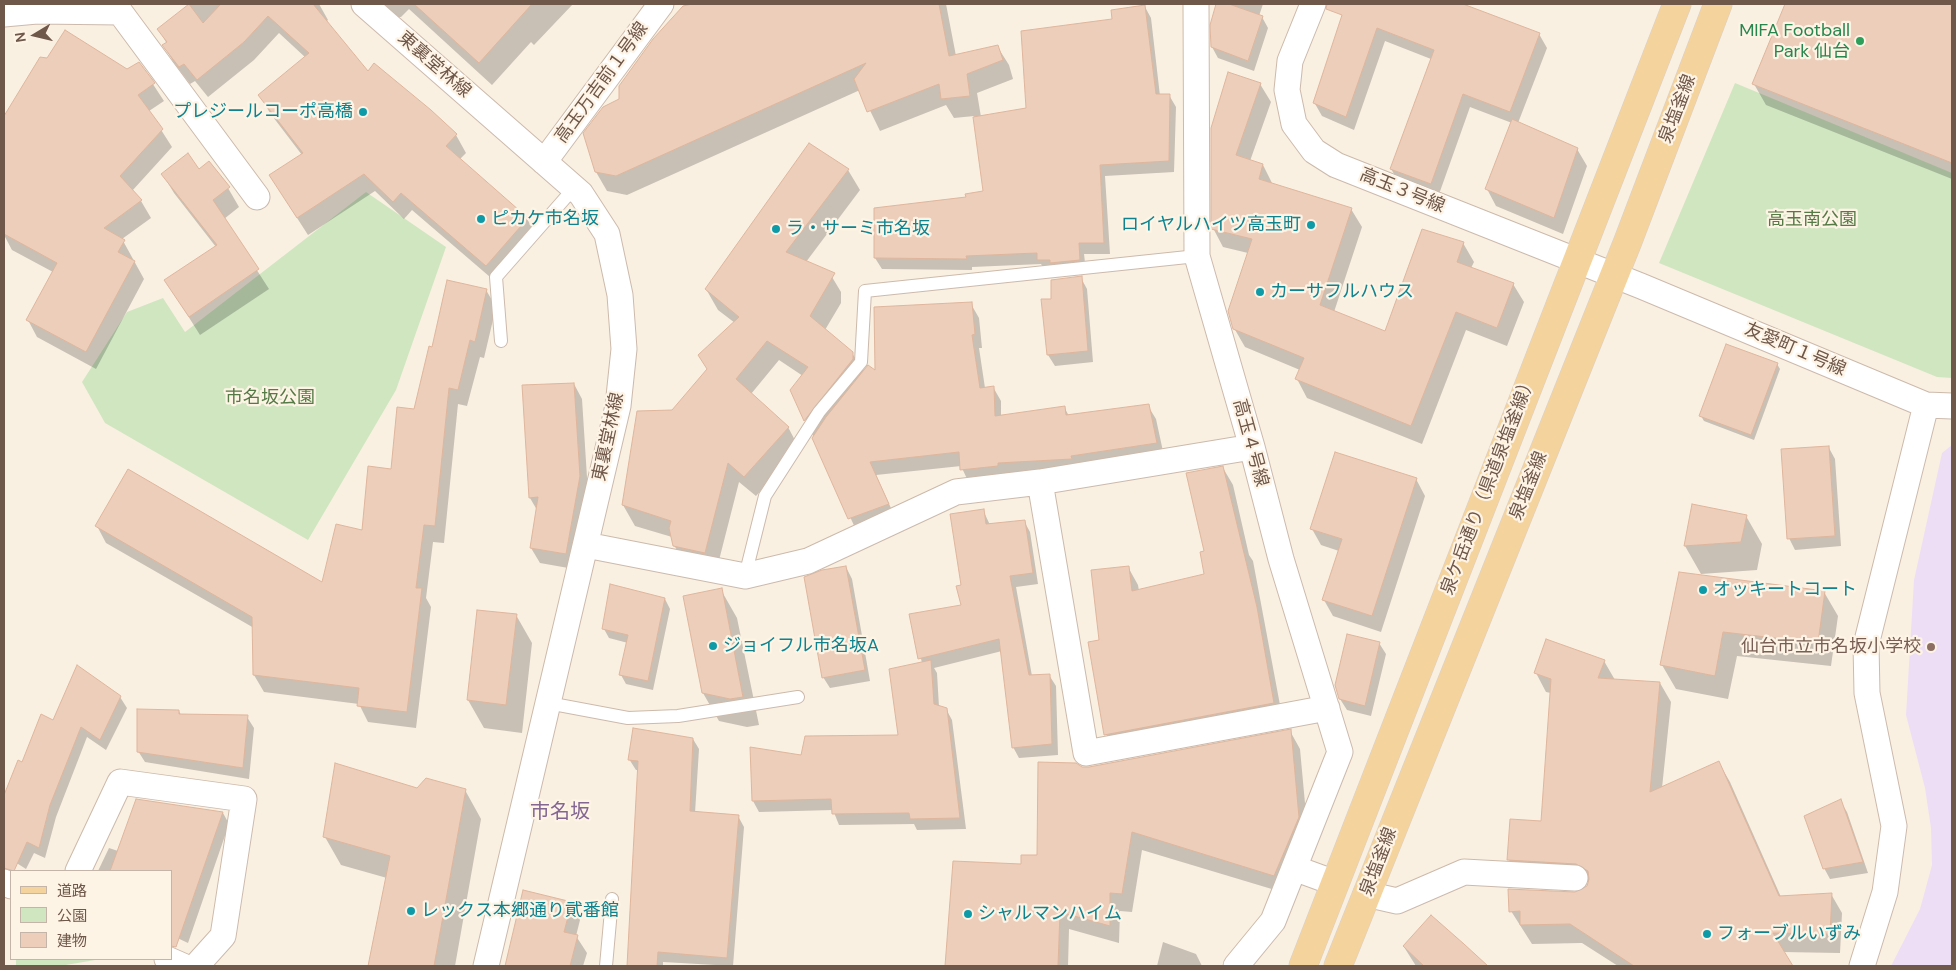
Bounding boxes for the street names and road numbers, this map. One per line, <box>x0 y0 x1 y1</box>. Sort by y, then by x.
street label: 高玉万吉前１号線 <box>551 18 653 148</box>
street label: 東裏堂林線 <box>393 27 475 103</box>
street label: 泉塩釜線 <box>1655 72 1701 146</box>
street label: 高玉３号線 <box>1356 164 1448 218</box>
street label: 友愛町１号線 <box>1741 319 1849 381</box>
street label: 泉ケ岳通り（県道泉塩釜線） <box>1437 372 1541 598</box>
street label: 東裏堂林線 <box>589 391 629 483</box>
street label: 高玉４号線 <box>1228 397 1272 489</box>
street label: 泉塩釜線 <box>1506 449 1552 523</box>
street label: 泉塩釜線 <box>1356 825 1402 899</box>

